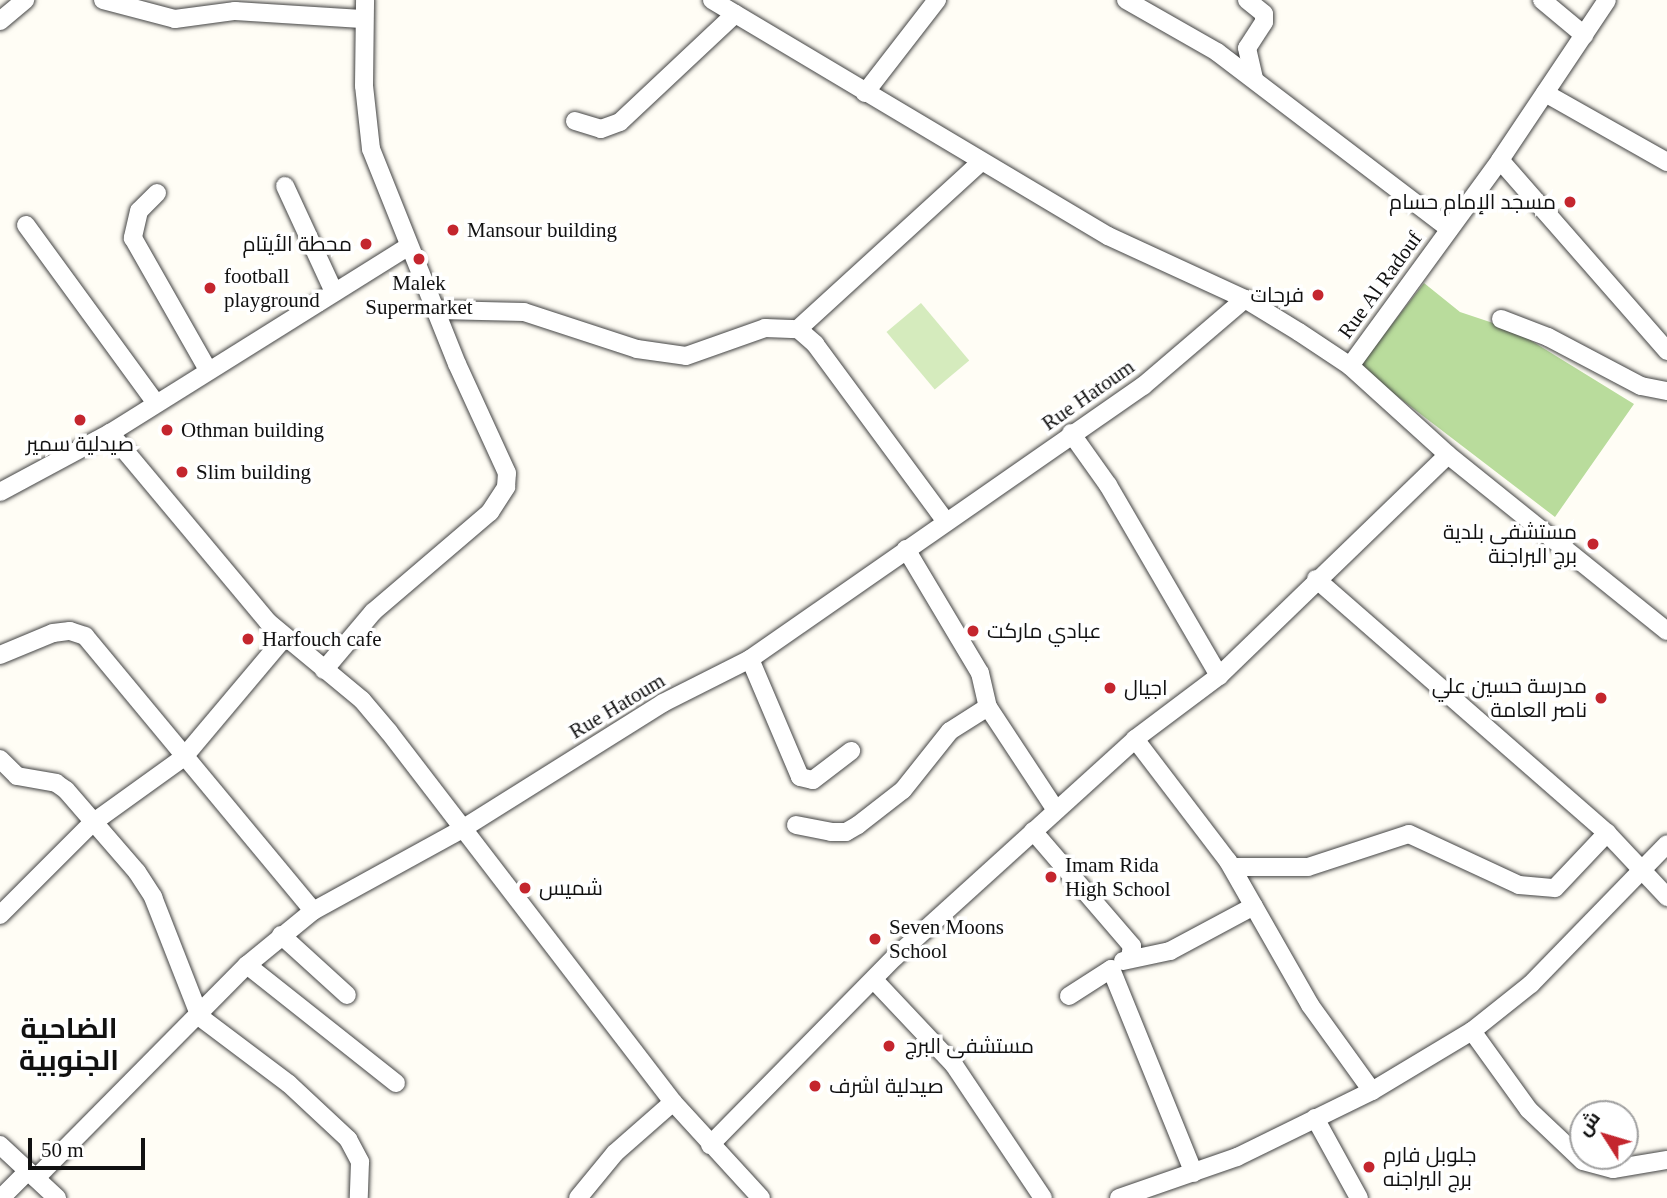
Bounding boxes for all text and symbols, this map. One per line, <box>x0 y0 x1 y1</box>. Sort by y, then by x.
place label: مسجد الإمام حسام <box>1389 189 1556 215</box>
marker: مسجد الإمام حسام <box>1562 194 1578 210</box>
place label: Mansour building <box>467 217 617 243</box>
marker: Mansour building <box>445 222 461 238</box>
street label: Rue Al Radouf <box>1332 226 1428 344</box>
place label: محطة الأيتام <box>242 231 352 257</box>
marker: محطة الأيتام <box>358 236 374 252</box>
marker: Malek Supermarket <box>411 251 427 267</box>
place label: football playground <box>224 263 320 313</box>
place label: Malek Supermarket <box>365 270 473 320</box>
marker: football playground <box>202 280 218 296</box>
place label: فرحات <box>1251 282 1304 308</box>
marker: فرحات <box>1310 287 1326 303</box>
street label: Rue Hatoum <box>1037 354 1139 436</box>
marker: صيدلية سمير <box>72 412 88 428</box>
place label: Othman building <box>181 417 324 443</box>
marker: Othman building <box>159 422 175 438</box>
place label: صيدلية سمير <box>26 431 134 457</box>
place label: Slim building <box>196 459 311 485</box>
marker: Slim building <box>174 464 190 480</box>
place label: مستشفی بلدیة برج البراجنة <box>1443 519 1577 569</box>
marker: مستشفی بلدیة برج البراجنة <box>1583 534 1603 554</box>
place label: عبادي ماركت <box>987 618 1101 644</box>
marker: عبادي ماركت <box>965 623 981 639</box>
place label: Harfouch cafe <box>262 626 381 652</box>
marker: Harfouch cafe <box>240 631 256 647</box>
street label: Rue Hatoum <box>565 668 669 744</box>
place label: مدرسة حسين علي ناصر العامة <box>1432 673 1587 723</box>
place label: اجيال <box>1124 675 1168 701</box>
marker: اجيال <box>1102 680 1118 696</box>
marker: مدرسة حسين علي ناصر العامة <box>1593 690 1609 706</box>
place label: Imam Rida High School <box>1065 852 1171 902</box>
marker: Imam Rida High School <box>1043 869 1059 885</box>
place label: شميس <box>539 875 603 901</box>
marker: شميس <box>517 880 533 896</box>
place label: Seven Moons School <box>889 914 1004 964</box>
marker: Seven Moons School <box>867 931 883 947</box>
district label: الضاحية الجنوبية <box>19 1012 119 1078</box>
place label: مستشفى البرج <box>905 1033 1034 1059</box>
marker: مستشفى البرج <box>879 1036 899 1056</box>
place label: صيدلية اشرف <box>829 1073 944 1099</box>
marker: صيدلية اشرف <box>807 1078 823 1094</box>
north arrow <box>1569 1100 1639 1170</box>
text: ش <box>1573 1107 1604 1139</box>
scale bar <box>32 1124 149 1168</box>
text: 50 m <box>41 1138 84 1162</box>
place label: جلوبل فارم برج البراجنه <box>1383 1142 1476 1192</box>
marker: جلوبل فارم برج البراجنه <box>1361 1159 1377 1175</box>

